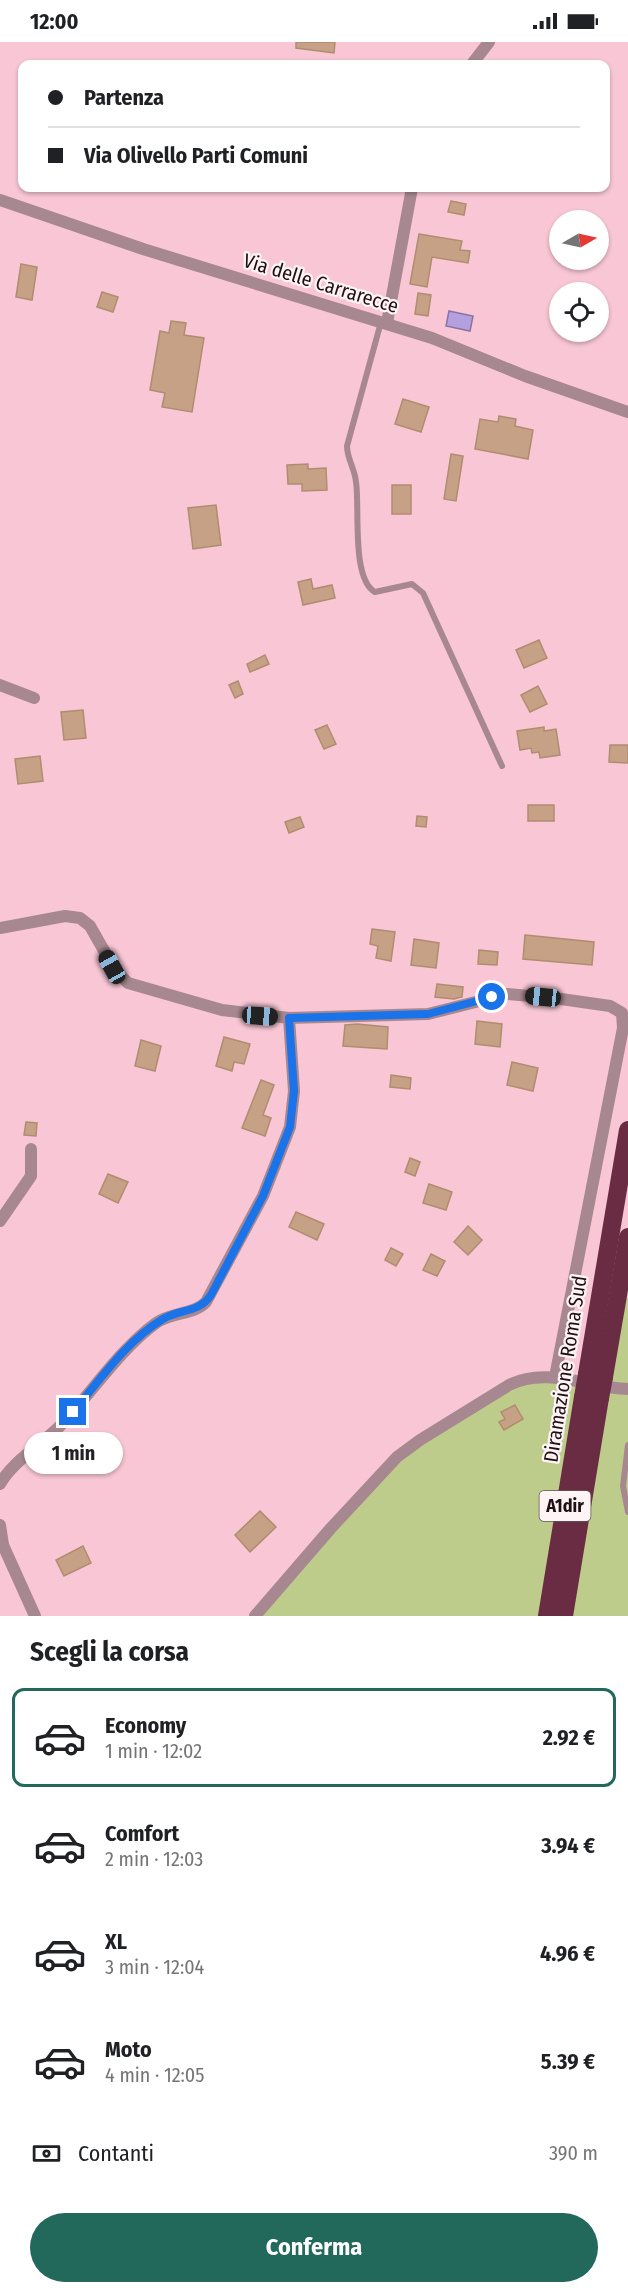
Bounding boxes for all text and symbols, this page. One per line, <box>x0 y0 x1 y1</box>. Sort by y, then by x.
text: 12:00 <box>30 8 79 35</box>
text: Partenza <box>84 84 164 111</box>
text: Via Olivello Parti Comuni <box>84 142 308 169</box>
north arrow <box>549 210 609 270</box>
map controls <box>549 210 609 342</box>
street label: Via delle Carrarecce <box>241 248 401 318</box>
button: locate <box>549 282 609 342</box>
car <box>95 947 129 987</box>
route start <box>478 983 505 1010</box>
car <box>524 986 562 1008</box>
car <box>241 1006 279 1026</box>
street label: Diramazione Roma Sud <box>538 1274 592 1464</box>
route end <box>59 1398 86 1425</box>
callout: 1 min <box>23 1433 122 1475</box>
text: 1 min <box>52 1441 95 1465</box>
road number: A1dir <box>540 1491 590 1521</box>
text: Scegli la corsa <box>30 1636 189 1668</box>
icon: car <box>33 1711 87 1765</box>
text: Economy <box>105 1712 186 1739</box>
text: 2.92 € <box>543 1724 595 1751</box>
text: 1 min · 12:02 <box>105 1739 202 1763</box>
icon: car <box>33 1819 87 1873</box>
text: Comfort <box>105 1820 179 1847</box>
text: 3.94 € <box>541 1832 595 1859</box>
text: 2 min · 12:03 <box>105 1847 203 1871</box>
icon: car <box>33 1927 87 1981</box>
text: XL <box>105 1928 127 1955</box>
text: 4.96 € <box>540 1940 595 1967</box>
text: 3 min · 12:04 <box>105 1955 204 1979</box>
icon: car <box>33 2035 87 2089</box>
text: Moto <box>105 2036 152 2063</box>
text: 5.39 € <box>541 2048 595 2075</box>
text: 4 min · 12:05 <box>105 2063 204 2087</box>
icon: cash <box>30 2137 63 2170</box>
text: Contanti <box>78 2140 154 2167</box>
text: 390 m <box>549 2141 598 2165</box>
button: Conferma <box>30 2213 598 2282</box>

